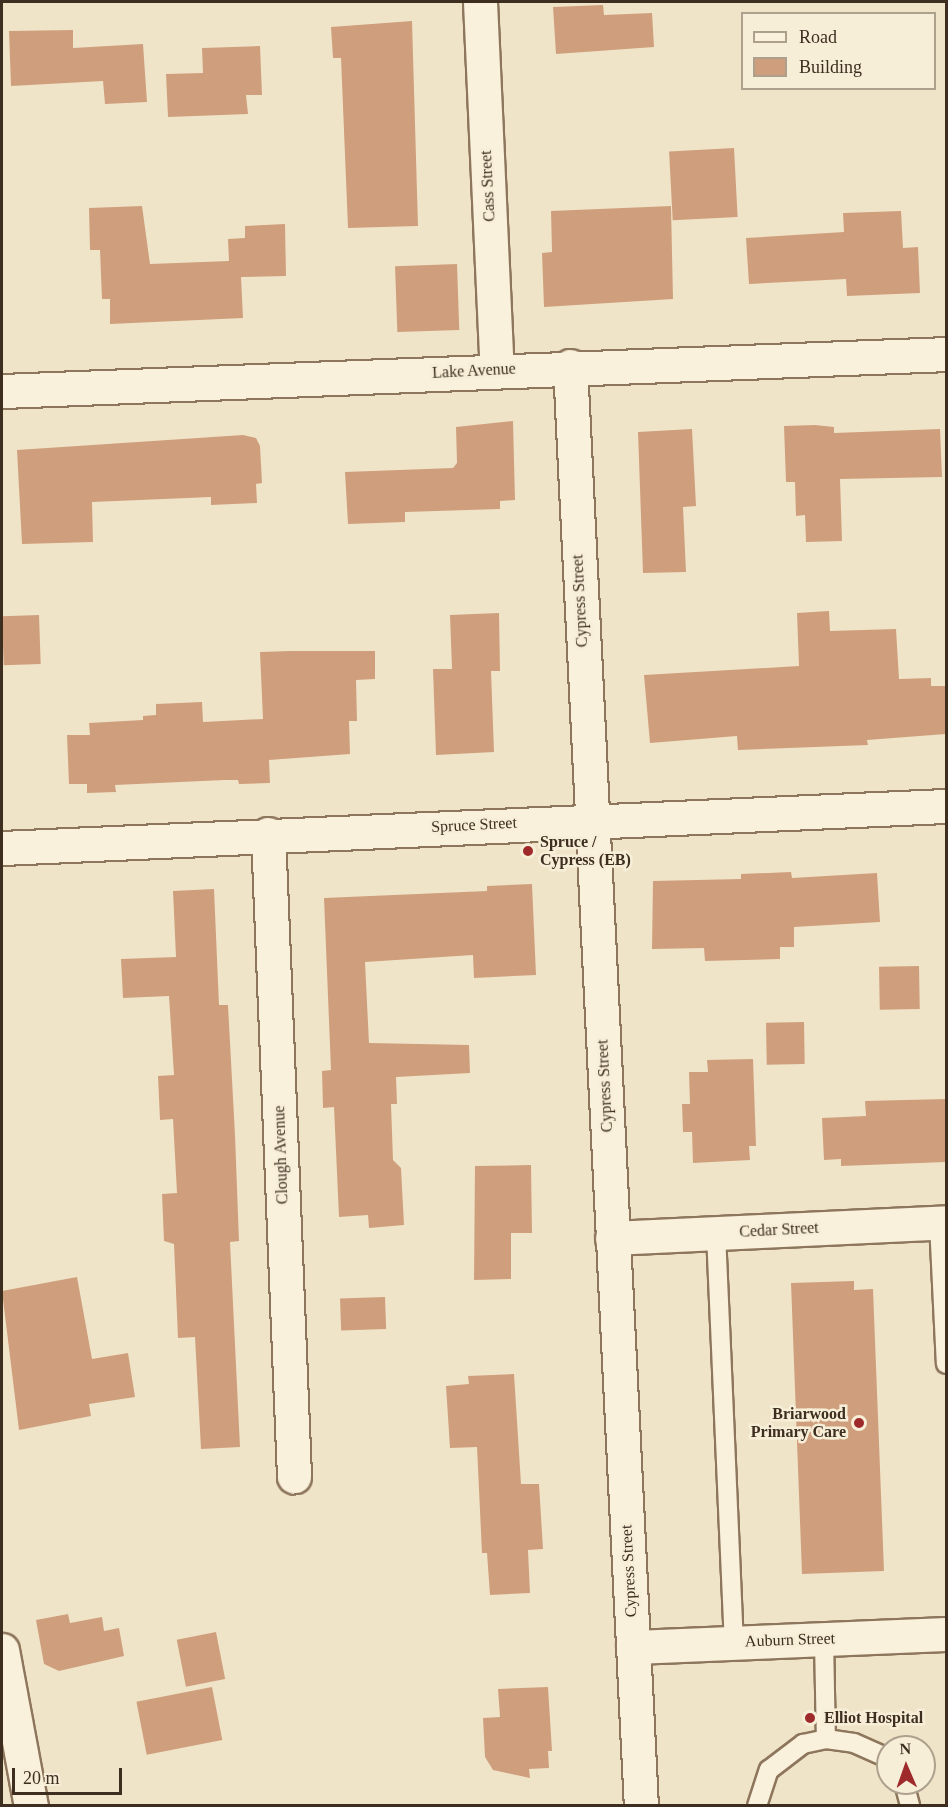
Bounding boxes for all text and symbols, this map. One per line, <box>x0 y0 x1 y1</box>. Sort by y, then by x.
legend <box>741 12 936 90</box>
text: Road <box>799 27 837 47</box>
text: Building <box>799 57 862 77</box>
street label: Cass Street <box>477 150 499 222</box>
street label: Lake Avenue <box>431 359 517 383</box>
street label: Cypress Street <box>568 554 592 648</box>
street label: Spruce Street <box>431 813 517 837</box>
place label: Spruce / Cypress (EB) <box>540 832 631 870</box>
marker: Spruce / Cypress (EB) <box>521 844 535 858</box>
street label: Cypress Street <box>593 1039 617 1133</box>
street label: Clough Avenue <box>270 1105 292 1205</box>
street label: Cedar Street <box>739 1218 819 1242</box>
place label: Briarwood Primary Care <box>751 1404 846 1442</box>
marker: Briarwood Primary Care <box>850 1414 868 1432</box>
street label: Cypress Street <box>617 1524 641 1618</box>
street label: Auburn Street <box>745 1629 835 1651</box>
place label: Elliot Hospital <box>824 1708 923 1728</box>
marker: Elliot Hospital <box>801 1709 819 1727</box>
north arrow <box>876 1735 936 1795</box>
text: N <box>899 1740 911 1757</box>
scale bar <box>15 1756 124 1794</box>
text: 20 m <box>23 1768 60 1788</box>

